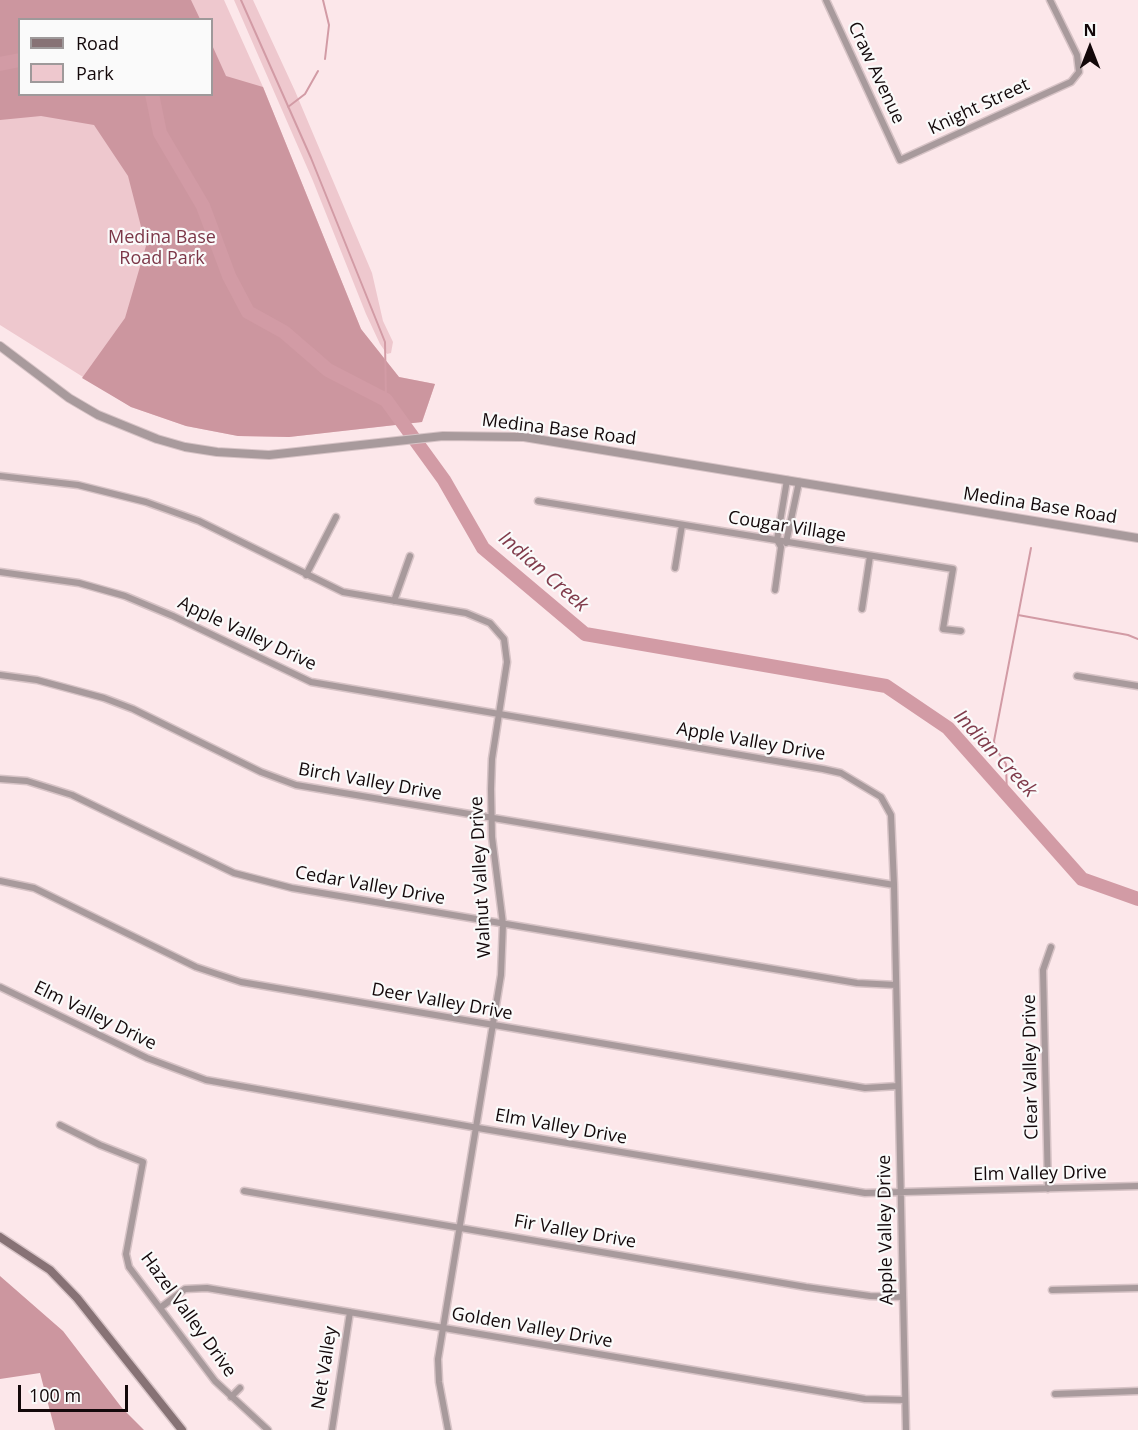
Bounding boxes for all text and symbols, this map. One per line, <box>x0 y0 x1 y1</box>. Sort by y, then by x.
legend <box>18 18 213 96</box>
north arrow <box>1060 18 1120 78</box>
street label: Craw Avenue <box>843 19 909 127</box>
text: N <box>1083 19 1097 41</box>
text: Road <box>76 31 119 55</box>
text: Park <box>76 61 114 85</box>
street label: Knight Street <box>925 74 1033 140</box>
park label: Medina Base Road Park <box>108 227 216 270</box>
street label: Medina Base Road <box>481 410 637 450</box>
street label: Medina Base Road <box>962 483 1118 529</box>
street label: Cougar Village <box>726 507 848 547</box>
water label: Indian Creek <box>493 527 593 617</box>
street label: Apple Valley Drive <box>174 592 320 676</box>
water label: Indian Creek <box>948 705 1042 803</box>
street label: Apple Valley Drive <box>675 718 827 766</box>
street label: Birch Valley Drive <box>296 759 444 805</box>
street label: Walnut Valley Drive <box>466 796 496 958</box>
street label: Cedar Valley Drive <box>293 862 447 910</box>
street label: Elm Valley Drive <box>30 977 160 1055</box>
street label: Deer Valley Drive <box>370 979 514 1025</box>
street label: Clear Valley Drive <box>1019 994 1043 1140</box>
street label: Elm Valley Drive <box>493 1105 629 1149</box>
street label: Apple Valley Drive <box>874 1155 898 1305</box>
street label: Elm Valley Drive <box>973 1162 1107 1186</box>
street label: Fir Valley Drive <box>512 1211 638 1253</box>
street label: Hazel Valley Drive <box>136 1248 240 1382</box>
street label: Golden Valley Drive <box>450 1303 614 1353</box>
street label: Net Valley <box>308 1325 342 1411</box>
scale bar <box>21 1373 130 1411</box>
text: 100 m <box>29 1383 81 1407</box>

